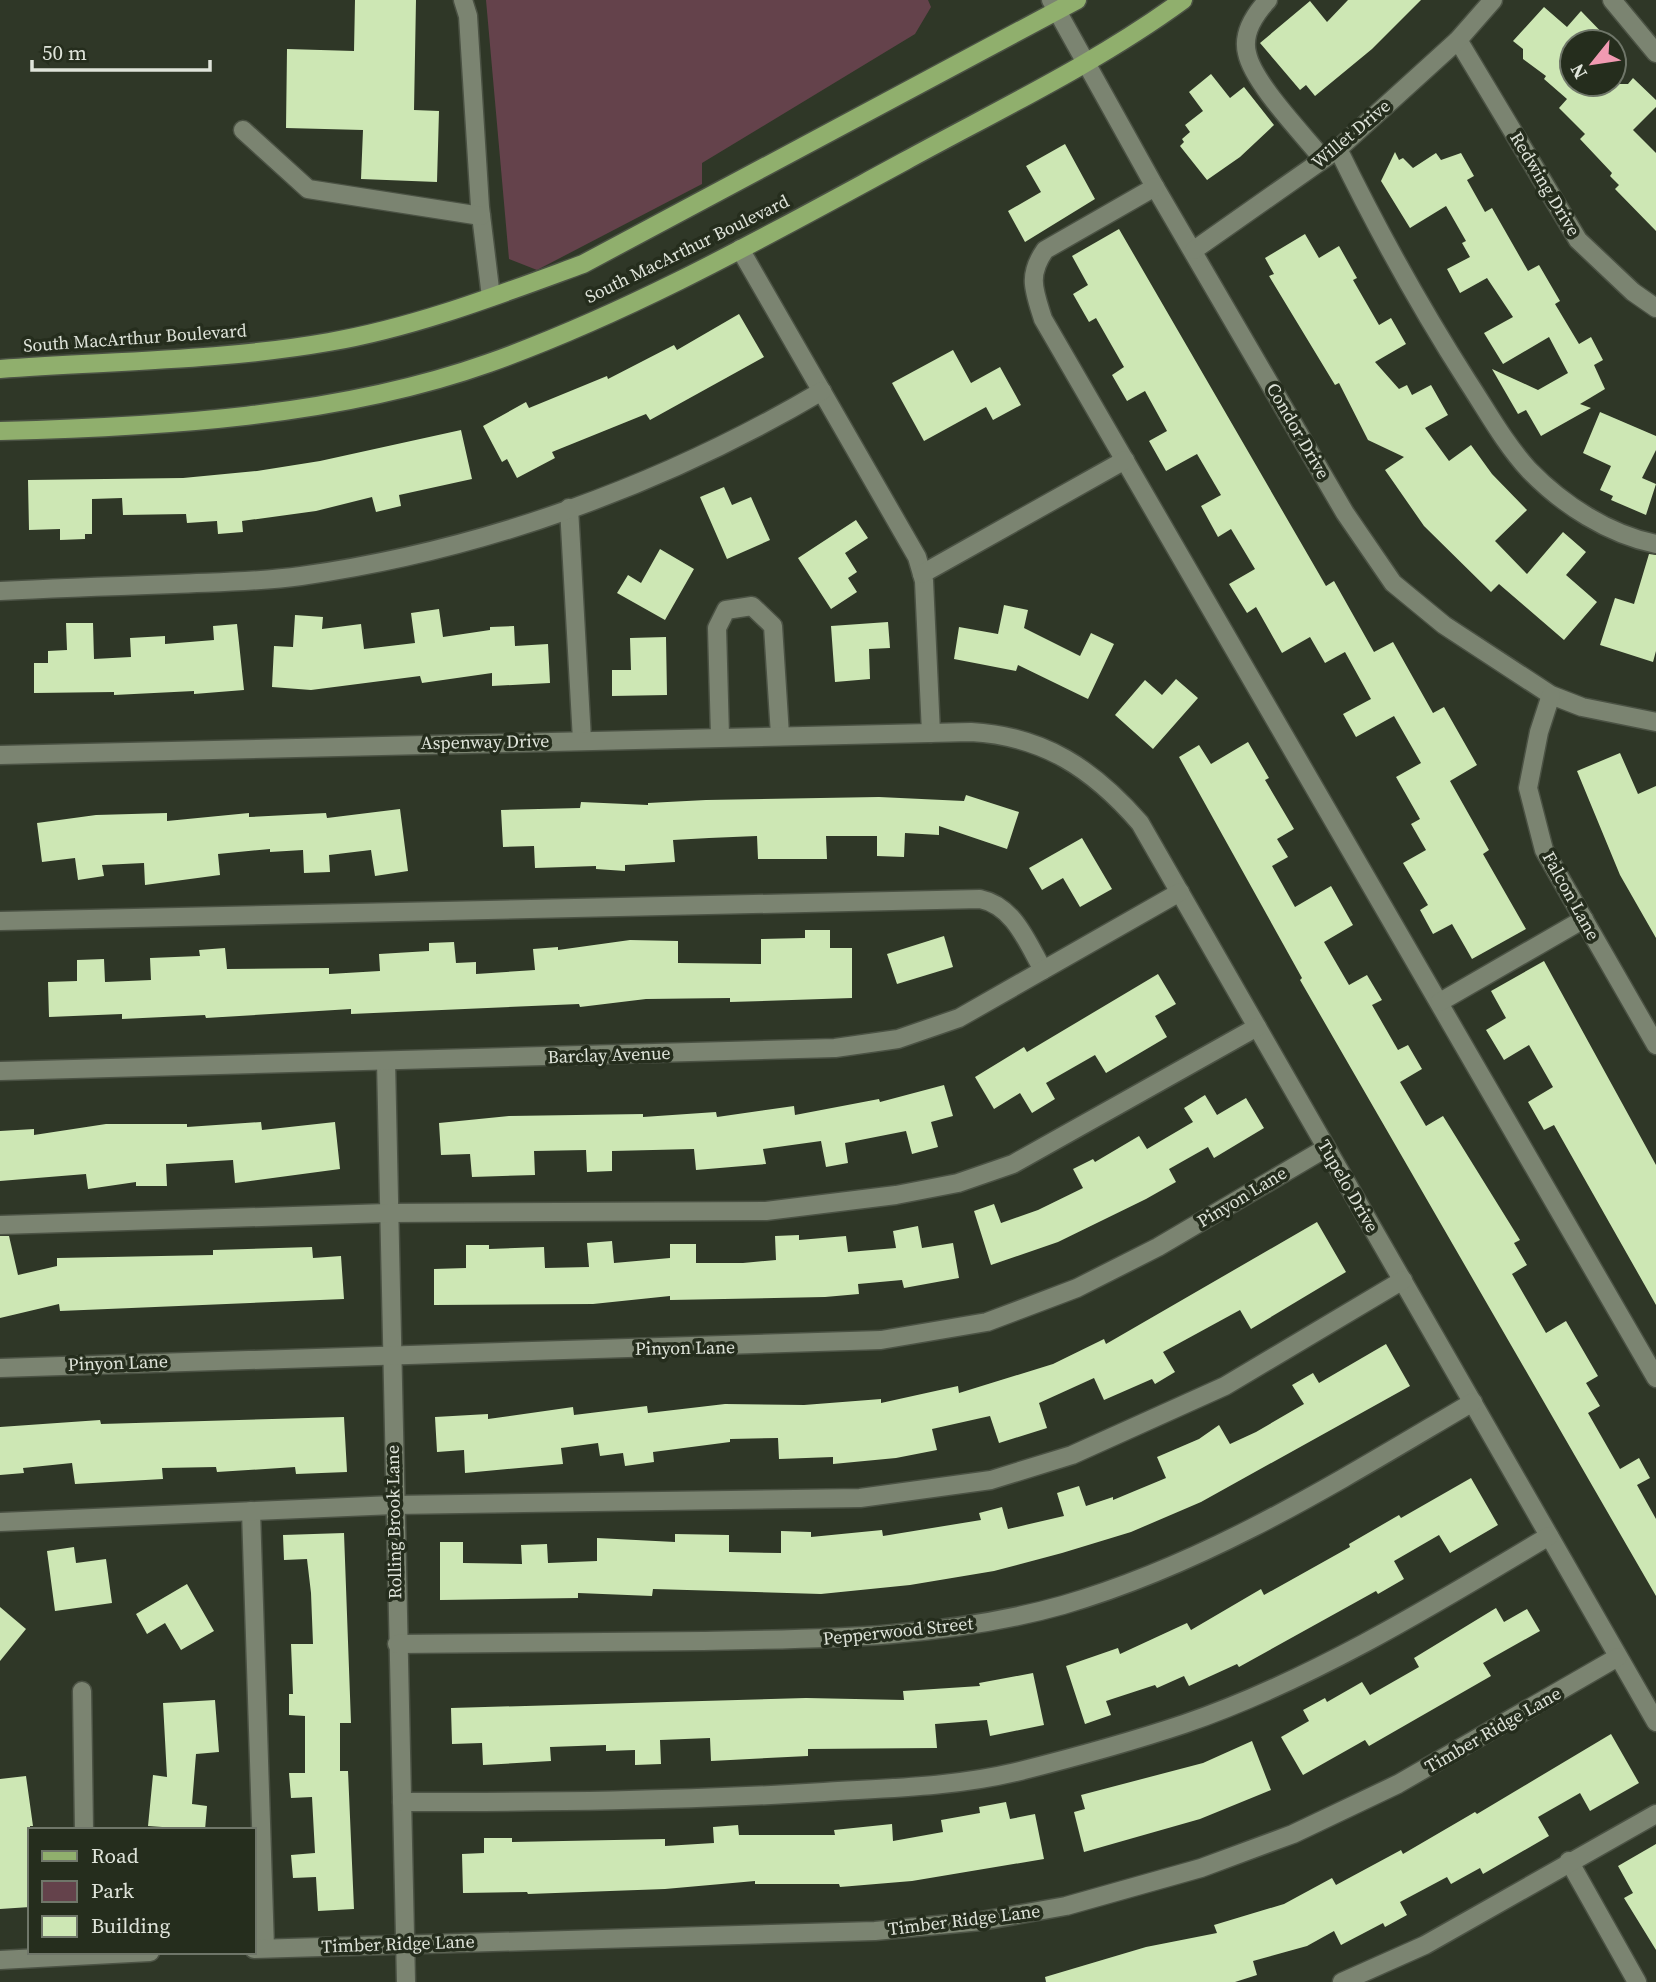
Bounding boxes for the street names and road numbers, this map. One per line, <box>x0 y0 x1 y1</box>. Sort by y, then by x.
street label: Willet Drive <box>1306 93 1395 174</box>
street label: Redwing Drive <box>1504 127 1586 241</box>
street label: South MacArthur Boulevard <box>581 188 793 309</box>
street label: South MacArthur Boulevard <box>22 317 248 358</box>
street label: Condor Drive <box>1261 378 1336 484</box>
street label: Aspenway Drive <box>420 728 550 755</box>
street label: Falcon Lane <box>1537 847 1606 945</box>
street label: Barclay Avenue <box>547 1040 671 1069</box>
street label: Tupelo Drive <box>1312 1135 1385 1237</box>
street label: Pinyon Lane <box>1192 1160 1291 1233</box>
street label: Pinyon Lane <box>635 1334 735 1361</box>
street label: Pinyon Lane <box>67 1348 169 1377</box>
street label: Rolling Brook Lane <box>380 1445 407 1599</box>
street label: Pepperwood Street <box>822 1610 975 1651</box>
street label: Timber Ridge Lane <box>1420 1680 1565 1779</box>
street label: Timber Ridge Lane <box>886 1898 1042 1941</box>
street label: Timber Ridge Lane <box>321 1928 475 1959</box>

